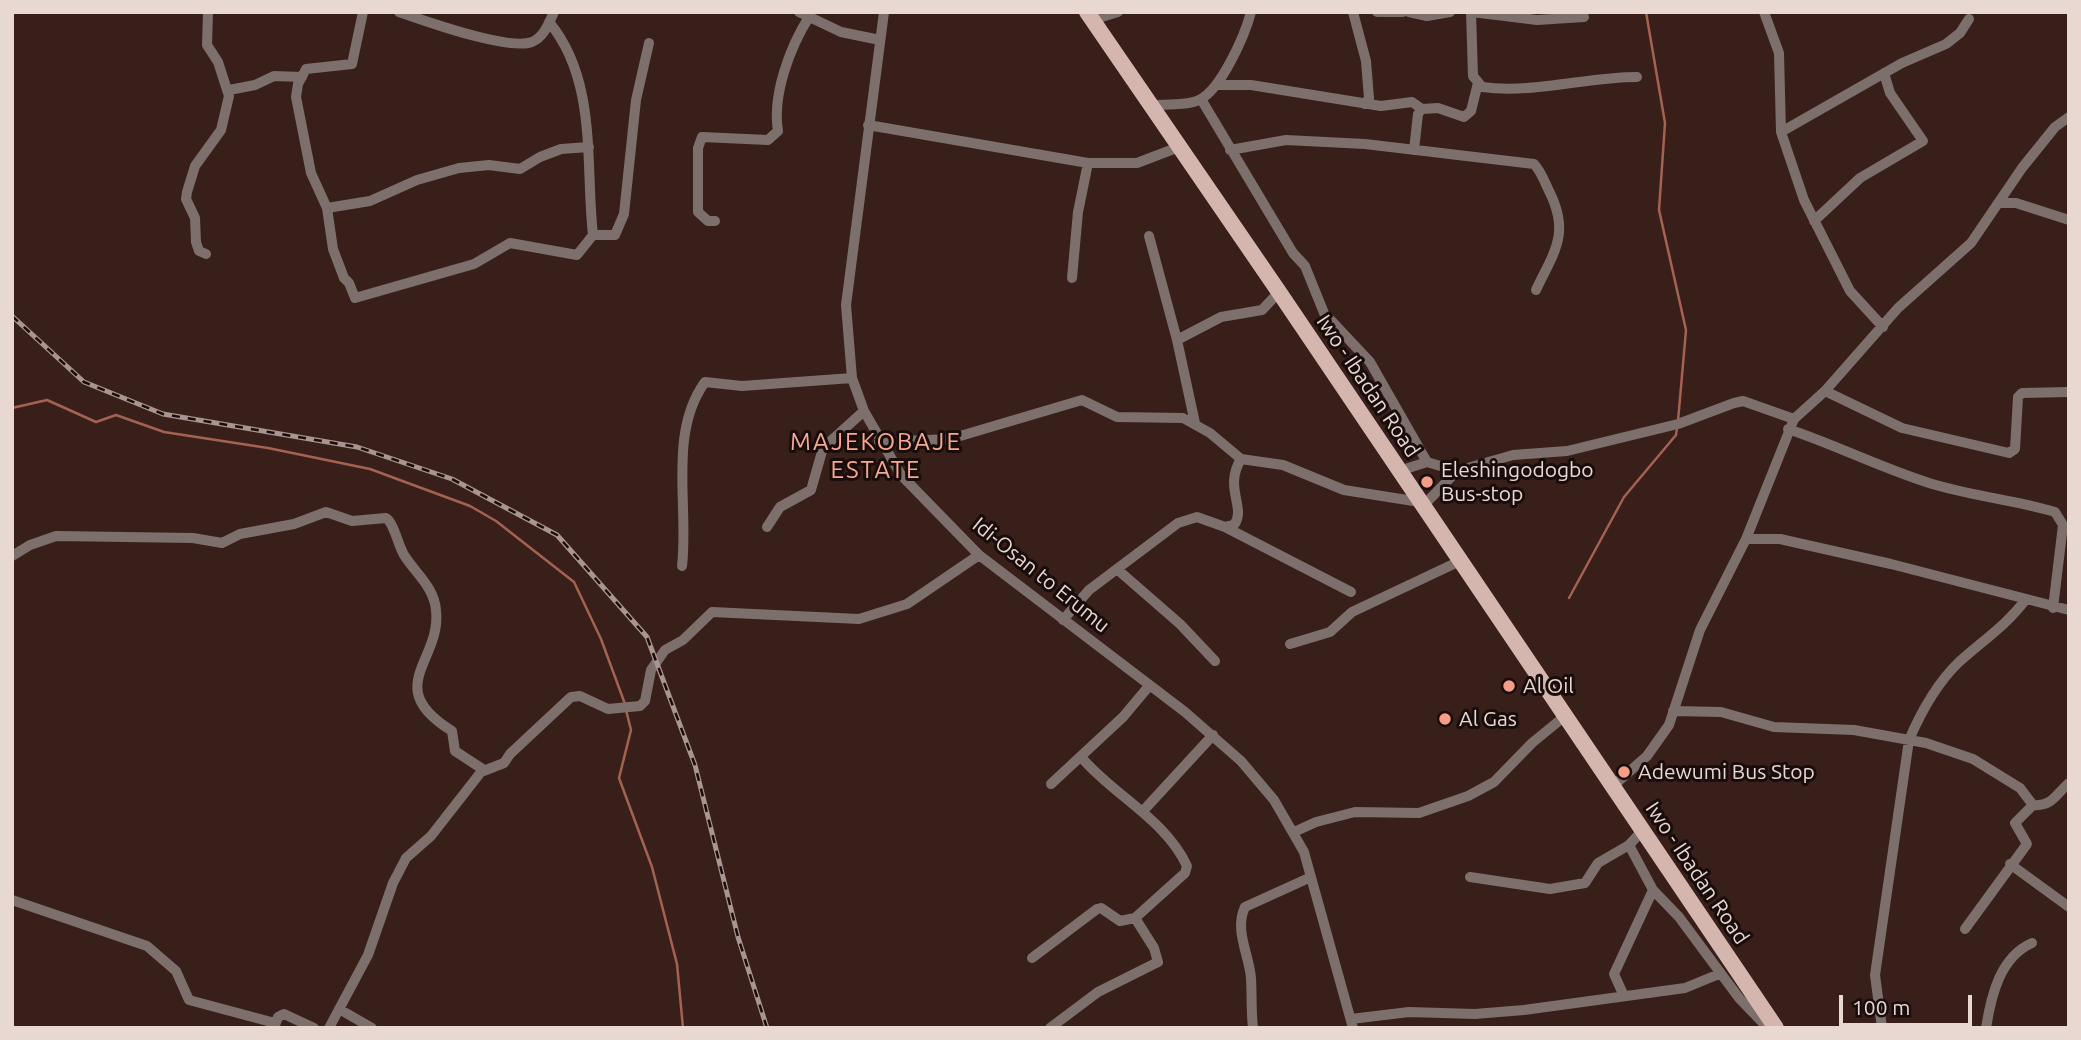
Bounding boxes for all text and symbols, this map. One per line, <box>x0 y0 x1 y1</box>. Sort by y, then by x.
street label: Iwo - Ibadan Road <box>1311 310 1425 462</box>
district label: MAJEKOBAJE ESTATE <box>791 428 961 484</box>
place label: Eleshingodogbo Bus-stop <box>1441 457 1594 507</box>
marker: Eleshingodogbo Bus-stop <box>1419 474 1435 490</box>
street label: Idi-Osan to Erumu <box>967 512 1115 638</box>
place label: Al Oil <box>1523 673 1574 699</box>
marker: Al Oil <box>1501 678 1517 694</box>
place label: Al Gas <box>1459 706 1517 732</box>
marker: Al Gas <box>1437 711 1453 727</box>
place label: Adewumi Bus Stop <box>1638 759 1815 785</box>
marker: Adewumi Bus Stop <box>1616 764 1632 780</box>
street label: Iwo - Ibadan Road <box>1640 797 1754 949</box>
scale bar <box>1843 981 1976 1025</box>
text: 100 m <box>1852 995 1910 1019</box>

